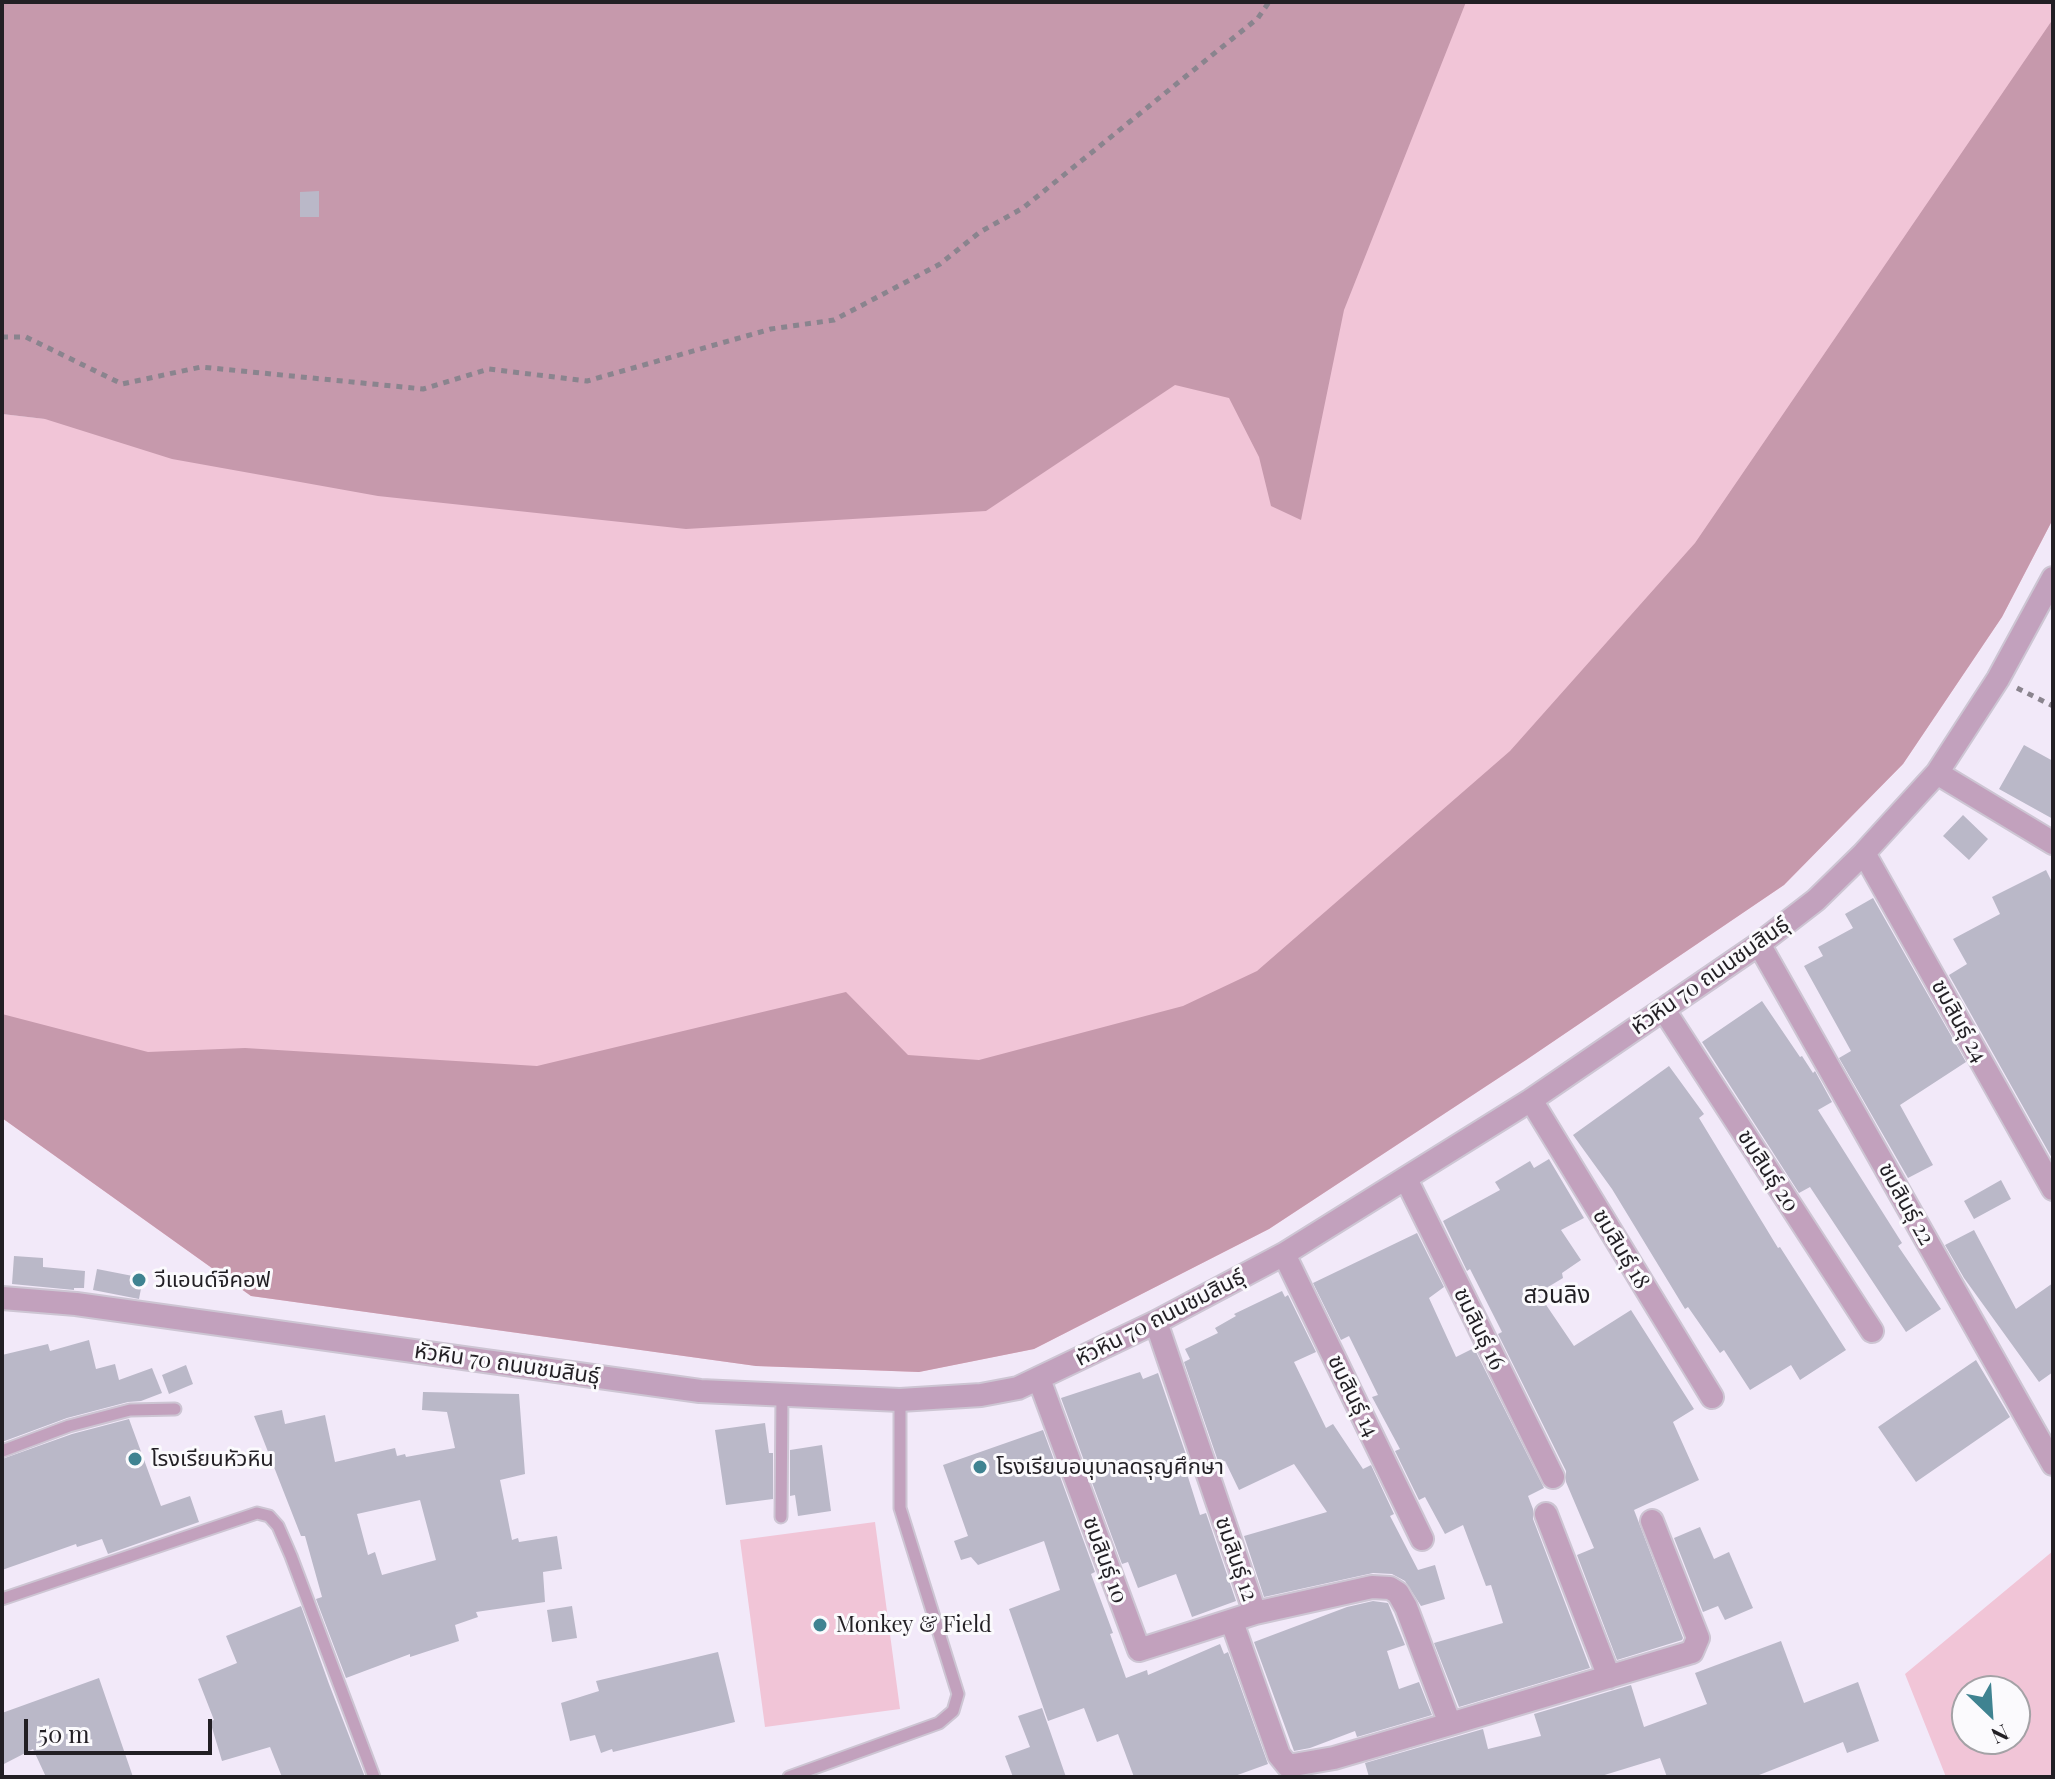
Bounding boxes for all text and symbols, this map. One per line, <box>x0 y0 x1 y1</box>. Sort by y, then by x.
street label: หัวหิน 70 ถนนชมสินธุ์ <box>1626 912 1794 1040</box>
street label: ชมสินธุ์ 24 <box>1926 975 1992 1067</box>
street label: ชมสินธุ์ 20 <box>1732 1125 1804 1217</box>
street label: ชมสินธุ์ 22 <box>1873 1158 1939 1250</box>
street label: ชมสินธุ์ 18 <box>1587 1204 1655 1294</box>
street label: หัวหิน 70 ถนนชมสินธุ์ <box>1071 1264 1249 1372</box>
place label: วีแอนด์จีคอฟ <box>155 1267 271 1293</box>
marker: วีแอนด์จีคอฟ <box>130 1271 148 1289</box>
district label: สวนลิง <box>1524 1282 1590 1310</box>
street label: ชมสินธุ์ 16 <box>1448 1283 1510 1375</box>
street label: หัวหิน 70 ถนนชมสินธุ์ <box>413 1338 601 1390</box>
street label: ชมสินธุ์ 14 <box>1322 1351 1384 1441</box>
place label: โรงเรียนหัวหิน <box>151 1446 274 1472</box>
marker: โรงเรียนหัวหิน <box>126 1450 144 1468</box>
place label: โรงเรียนอนุบาลดรุญศึกษา <box>996 1454 1224 1480</box>
marker: โรงเรียนอนุบาลดรุญศึกษา <box>971 1458 989 1476</box>
street label: ชมสินธุ์ 10 <box>1077 1513 1133 1607</box>
street label: ชมสินธุ์ 12 <box>1209 1513 1263 1605</box>
place label: Monkey & Field <box>836 1612 992 1638</box>
marker: Monkey & Field <box>811 1616 829 1634</box>
north arrow <box>1951 1675 2031 1755</box>
scale bar <box>28 1703 216 1753</box>
text: 50 m <box>38 1717 90 1749</box>
text: N <box>1987 1718 2014 1752</box>

